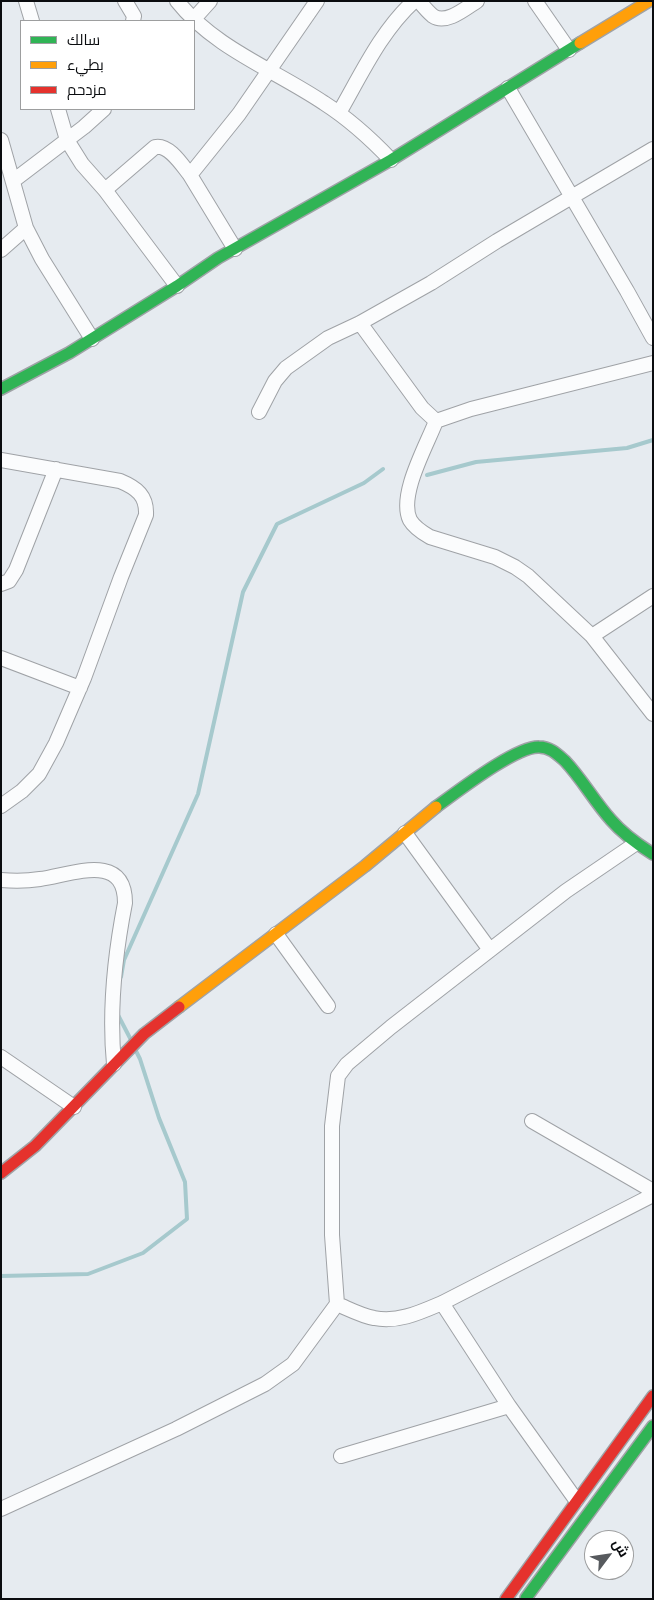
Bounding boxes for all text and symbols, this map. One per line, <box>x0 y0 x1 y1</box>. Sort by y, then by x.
legend <box>20 20 195 110</box>
text: سالك <box>67 31 100 49</box>
text: بطيء <box>67 56 104 74</box>
text: مزدحم <box>67 81 107 99</box>
north arrow <box>584 1530 634 1580</box>
text: ش <box>610 1536 632 1560</box>

